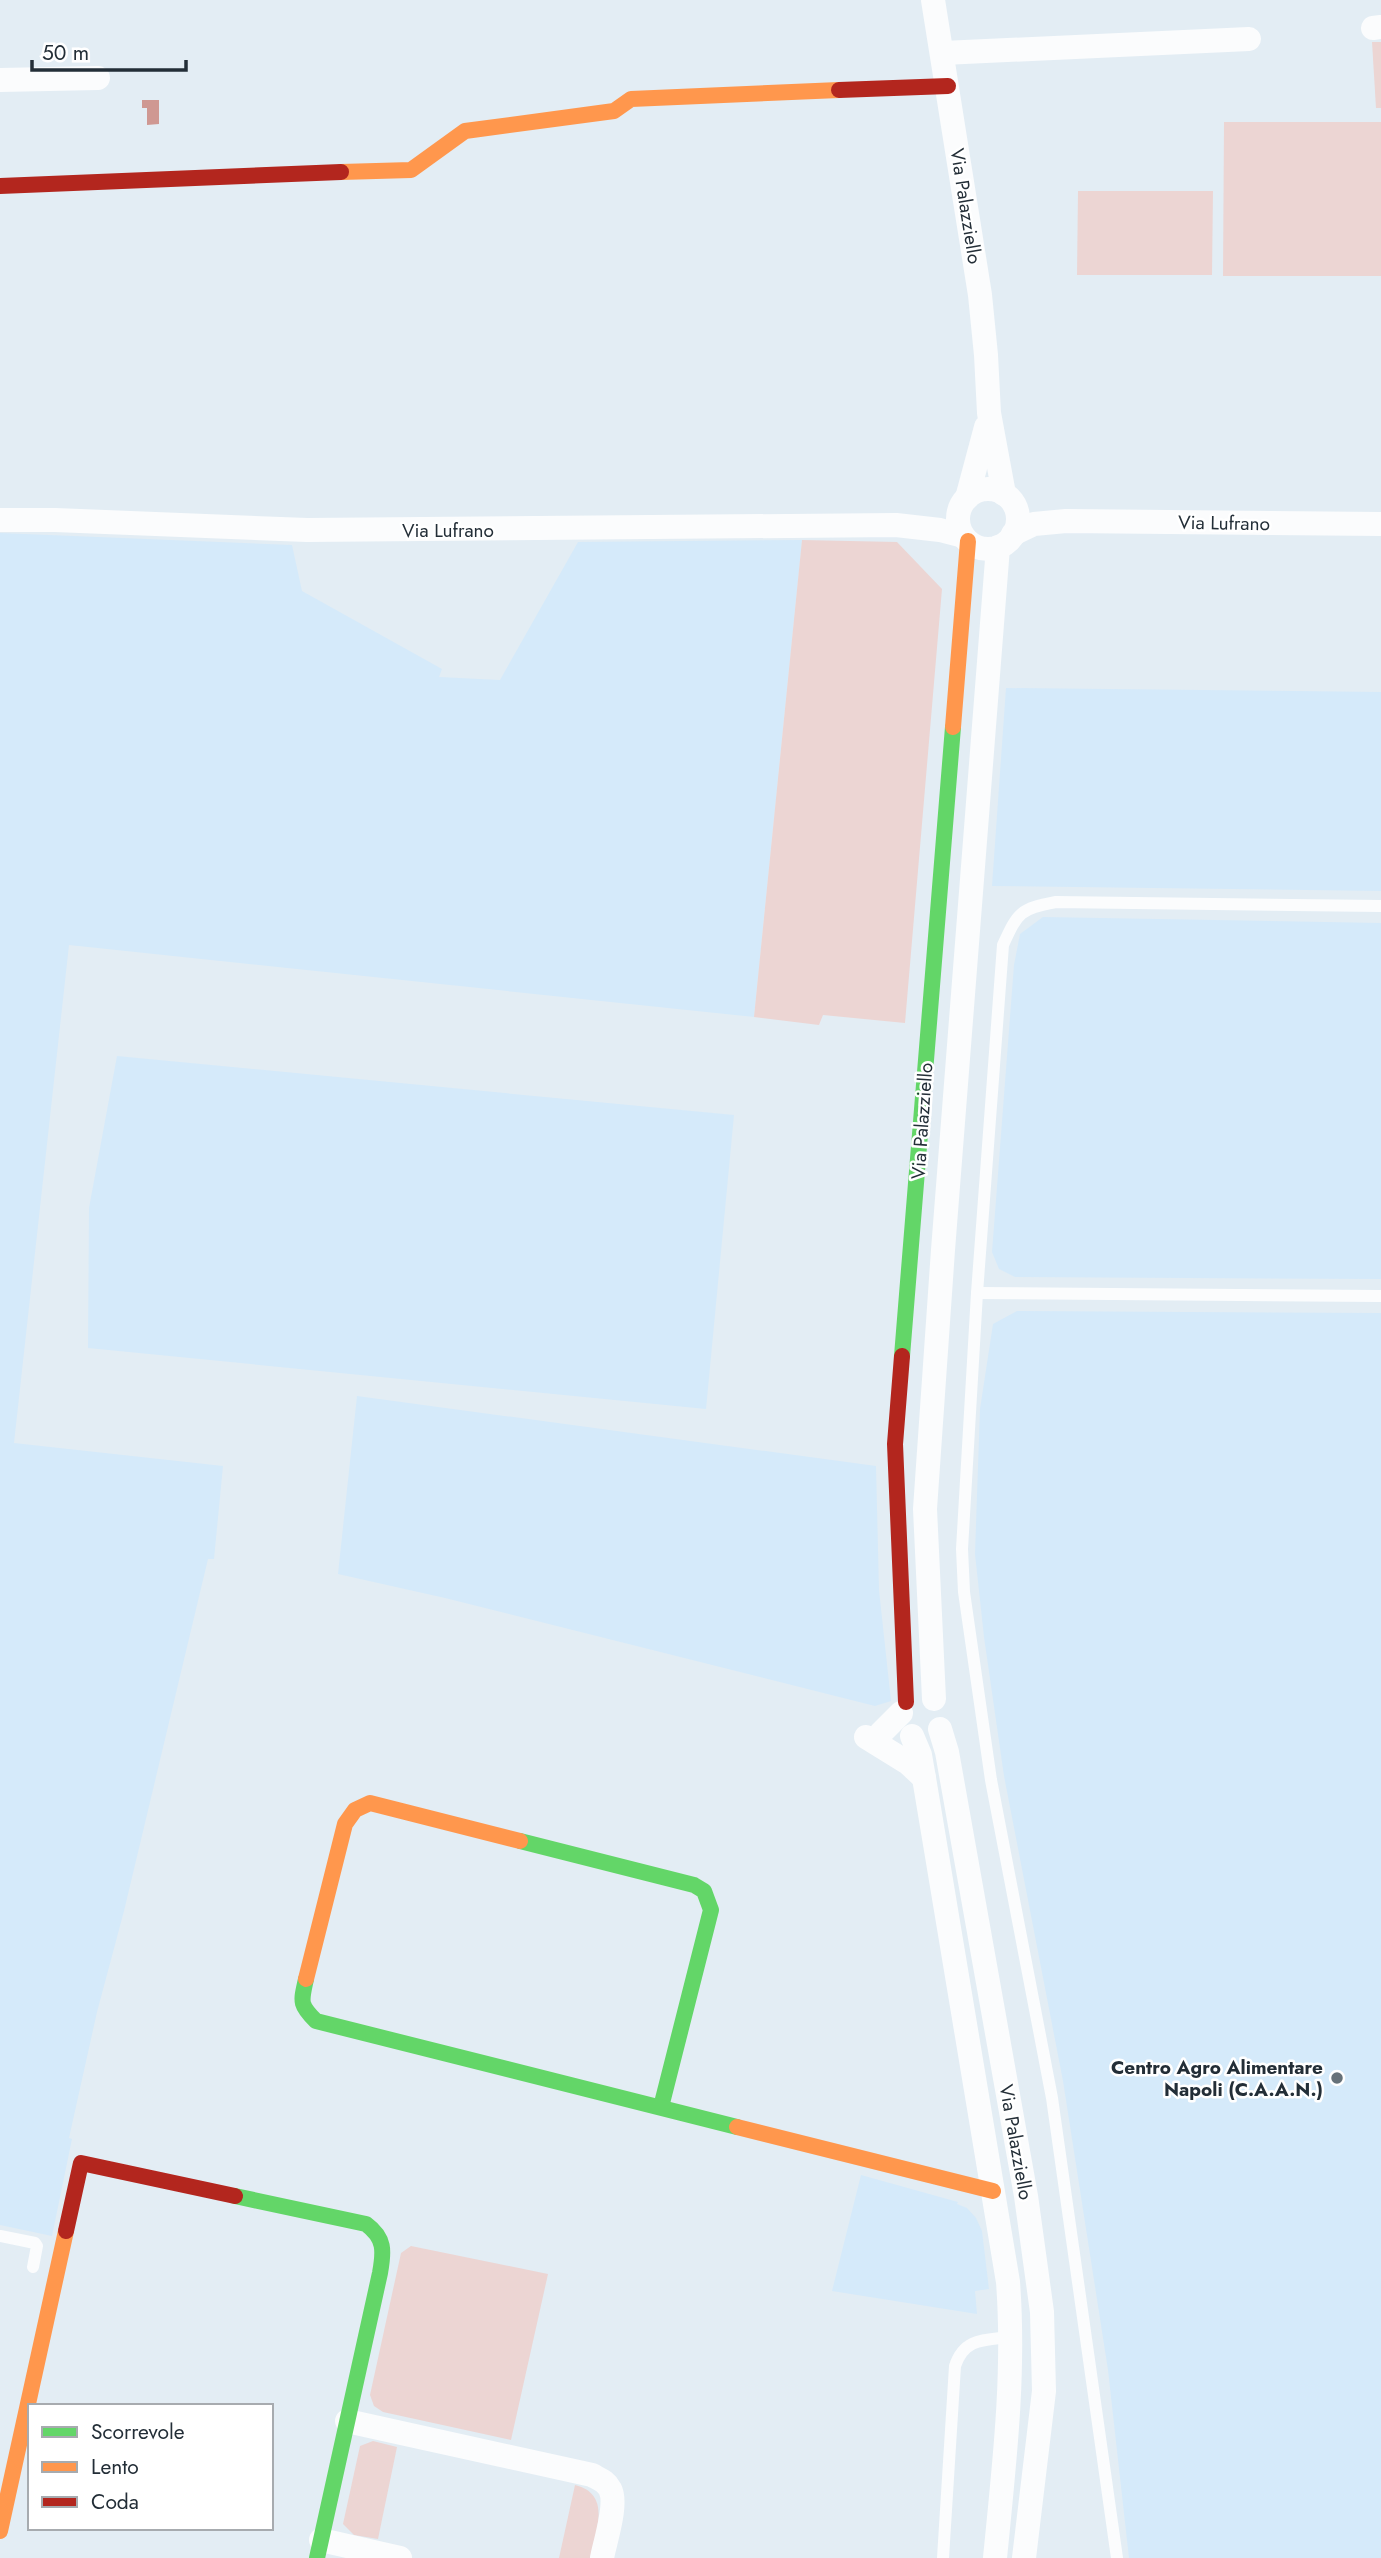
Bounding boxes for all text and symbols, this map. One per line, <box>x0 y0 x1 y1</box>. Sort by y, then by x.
scale bar <box>32 28 186 72</box>
text: 50 m <box>42 38 89 68</box>
street label: Via Palazziello <box>944 146 988 266</box>
street label: Via Lufrano <box>1178 509 1270 537</box>
street label: Via Lufrano <box>402 517 494 544</box>
street label: Via Palazziello <box>904 1062 940 1180</box>
place label: Centro Agro Alimentare Napoli (C.A.A.N.) <box>1111 2054 1323 2103</box>
marker: Centro Agro Alimentare Napoli (C.A.A.N.) <box>1329 2070 1345 2086</box>
street label: Via Palazziello <box>993 2082 1039 2202</box>
legend <box>28 2404 273 2530</box>
text: Scorrevole <box>91 2417 185 2447</box>
text: Lento <box>91 2452 139 2482</box>
text: Coda <box>91 2487 139 2517</box>

